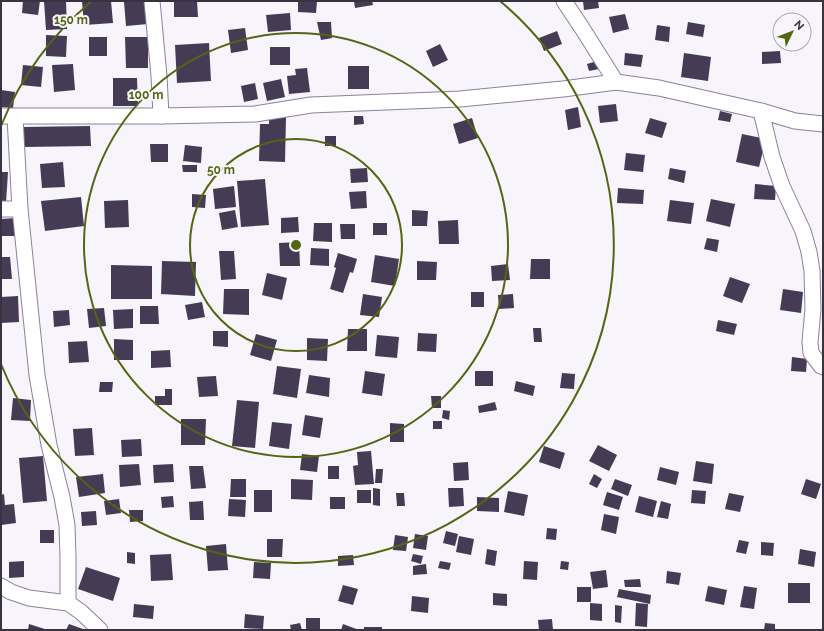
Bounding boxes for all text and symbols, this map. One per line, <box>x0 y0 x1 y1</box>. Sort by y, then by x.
north arrow <box>772 12 812 52</box>
text: 150 m <box>54 13 88 27</box>
text: N <box>791 18 807 33</box>
text: 100 m <box>129 88 163 102</box>
text: 50 m <box>207 163 235 177</box>
centre of rings <box>289 238 303 252</box>

